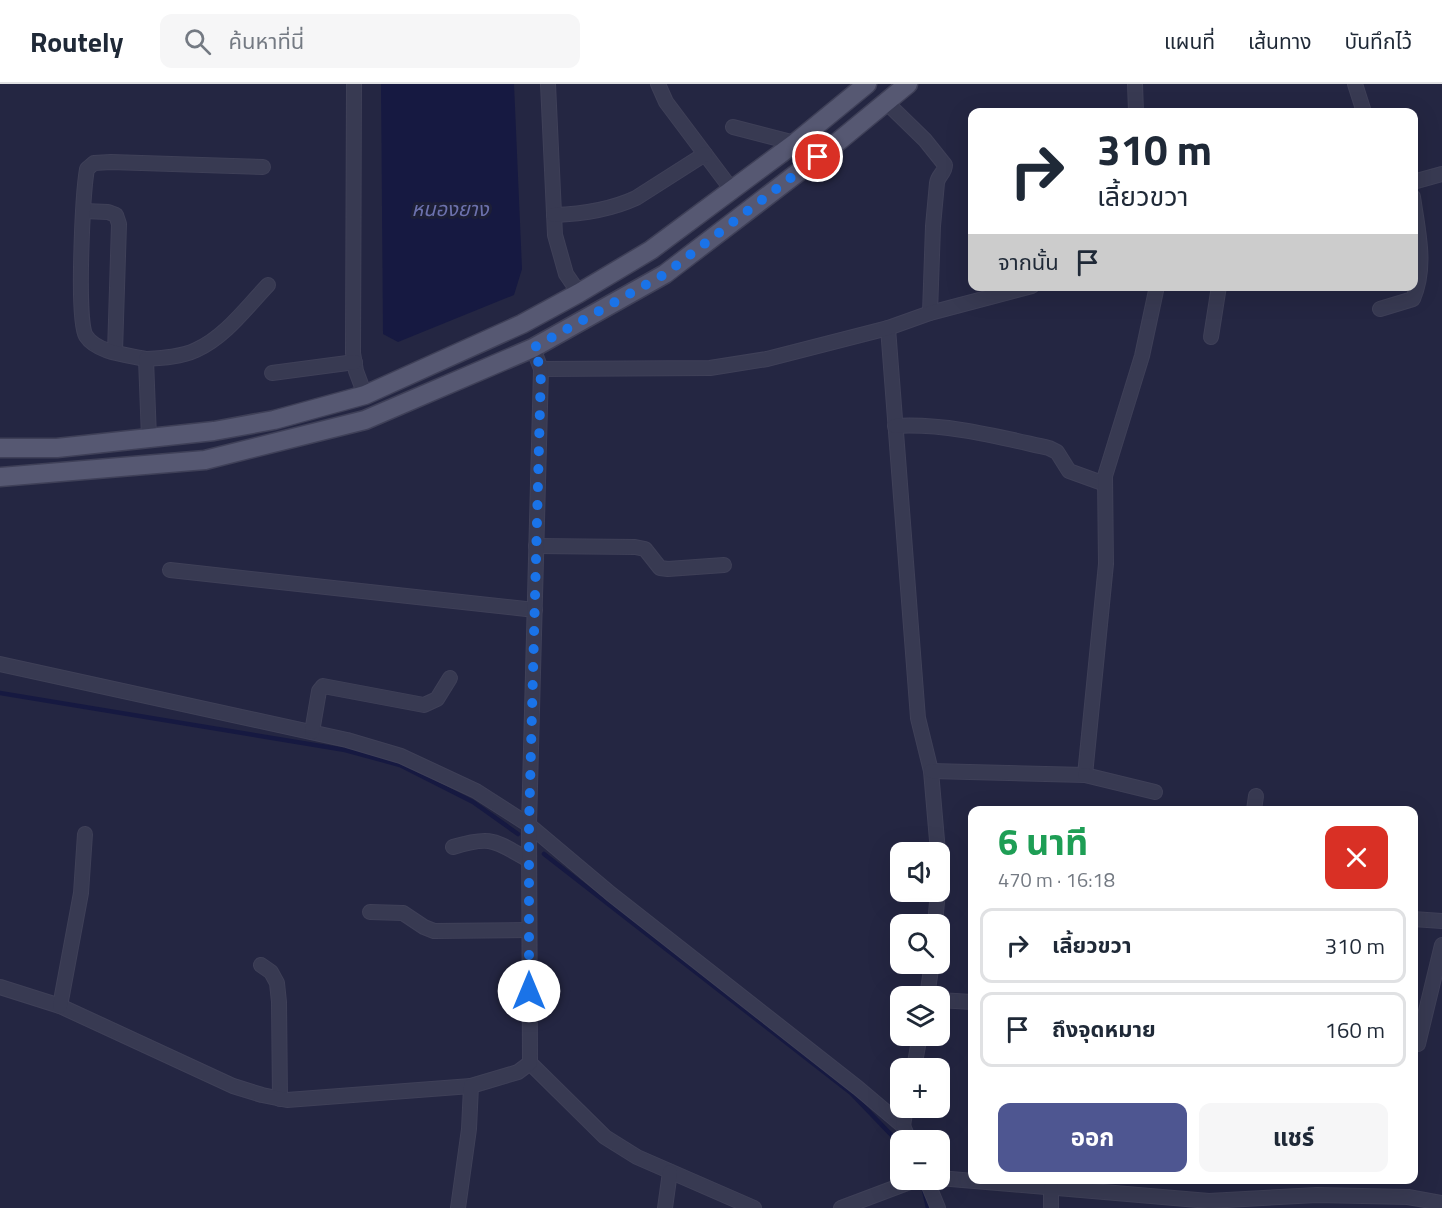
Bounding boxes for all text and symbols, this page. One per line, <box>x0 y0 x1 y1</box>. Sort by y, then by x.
search box <box>160 14 580 68</box>
text: Routely <box>30 20 124 63</box>
text: ค้นหาที่นี่ <box>229 24 304 58</box>
icon: search <box>181 25 214 58</box>
text: แผนที่ <box>1164 25 1215 57</box>
text: เส้นทาง <box>1248 25 1312 57</box>
text: บันทึกไว้ <box>1345 25 1412 57</box>
text: 310 m <box>1097 117 1212 181</box>
pin <box>792 131 843 182</box>
icon: right <box>998 132 1076 210</box>
icon: arrive <box>801 140 834 173</box>
text: เลี้ยวขวา <box>1097 175 1188 216</box>
water label: หนองยาง <box>412 193 490 224</box>
text: จากนั้น <box>998 245 1059 279</box>
icon: arrive <box>1071 246 1104 279</box>
text: 6 นาที <box>998 814 1088 869</box>
button: close <box>1325 826 1388 889</box>
map controls <box>890 842 950 1190</box>
button: sound <box>890 842 950 902</box>
text: 470 m · 16:18 <box>998 864 1115 895</box>
button: search <box>890 914 950 974</box>
text: เลี้ยวขวา <box>1052 928 1132 962</box>
icon: right <box>1001 929 1034 962</box>
text: 310 m <box>1325 929 1385 963</box>
position arrow <box>497 959 561 1023</box>
button: layers <box>890 986 950 1046</box>
text: ถึงจุดหมาย <box>1052 1012 1156 1046</box>
icon: arrive <box>1001 1013 1034 1046</box>
text: 160 m <box>1325 1013 1385 1047</box>
button: + <box>890 1058 950 1118</box>
button: ออก <box>998 1103 1187 1172</box>
button: แชร์ <box>1199 1103 1388 1172</box>
button: − <box>890 1130 950 1190</box>

